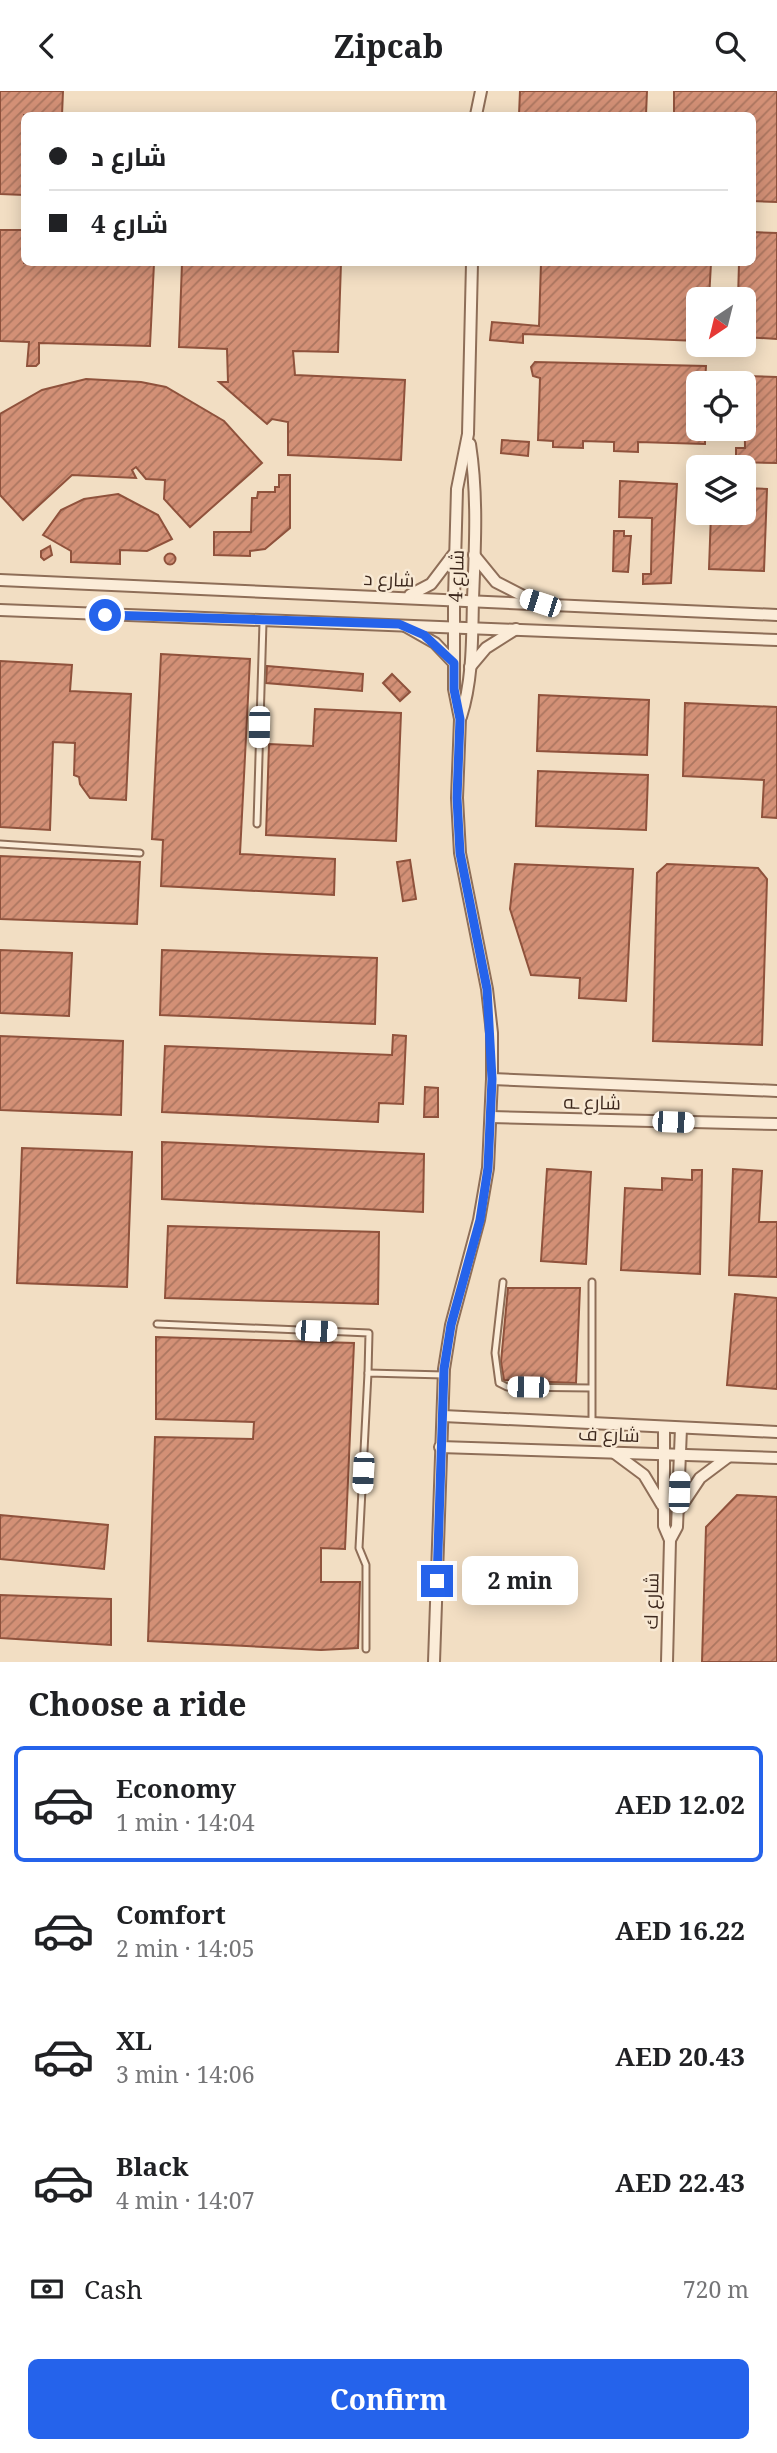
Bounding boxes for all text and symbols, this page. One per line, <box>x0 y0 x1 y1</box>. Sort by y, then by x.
text: Zipcab <box>333 24 444 67</box>
icon: back <box>28 27 66 65</box>
icon: search <box>711 27 749 65</box>
text: شارع د <box>91 138 166 174</box>
text: شارع 4 <box>91 205 168 241</box>
north arrow <box>686 287 756 357</box>
map controls <box>686 287 756 525</box>
button: locate <box>686 371 756 441</box>
button: layers <box>686 455 756 525</box>
street label: شارع 4 <box>442 549 471 603</box>
street label: شارع د <box>363 565 415 594</box>
car <box>517 587 564 619</box>
route start <box>89 599 121 631</box>
car <box>249 706 270 748</box>
street label: شارع ـه <box>563 1089 621 1116</box>
car <box>652 1111 695 1133</box>
car <box>295 1320 338 1342</box>
car <box>507 1376 550 1398</box>
street label: شارع ف <box>578 1420 640 1449</box>
car <box>352 1451 375 1495</box>
car <box>668 1471 691 1513</box>
callout: 2 min <box>462 1557 577 1605</box>
text: 2 min <box>487 1564 553 1596</box>
route end <box>421 1565 453 1597</box>
street label: شارع ك <box>638 1572 665 1630</box>
text: Choose a ride <box>28 1682 247 1725</box>
text: Economy <box>116 1770 236 1806</box>
icon: car <box>32 1773 95 1836</box>
text: AED 12.02 <box>615 1786 745 1822</box>
text: 1 min · 14:04 <box>116 1806 254 1838</box>
text: Comfort <box>116 1896 226 1932</box>
icon: car <box>32 1899 95 1962</box>
text: AED 16.22 <box>615 1912 745 1948</box>
text: 2 min · 14:05 <box>116 1932 254 1964</box>
text: XL <box>116 2022 152 2058</box>
icon: car <box>32 2025 95 2088</box>
text: AED 20.43 <box>615 2038 745 2074</box>
text: 3 min · 14:06 <box>116 2058 254 2090</box>
text: Black <box>116 2148 189 2184</box>
icon: car <box>32 2151 95 2214</box>
text: AED 22.43 <box>615 2164 745 2200</box>
text: 4 min · 14:07 <box>116 2184 254 2216</box>
icon: cash <box>28 2270 66 2308</box>
text: Cash <box>84 2271 143 2307</box>
text: 720 m <box>683 2273 749 2305</box>
button: Confirm <box>28 2359 749 2439</box>

